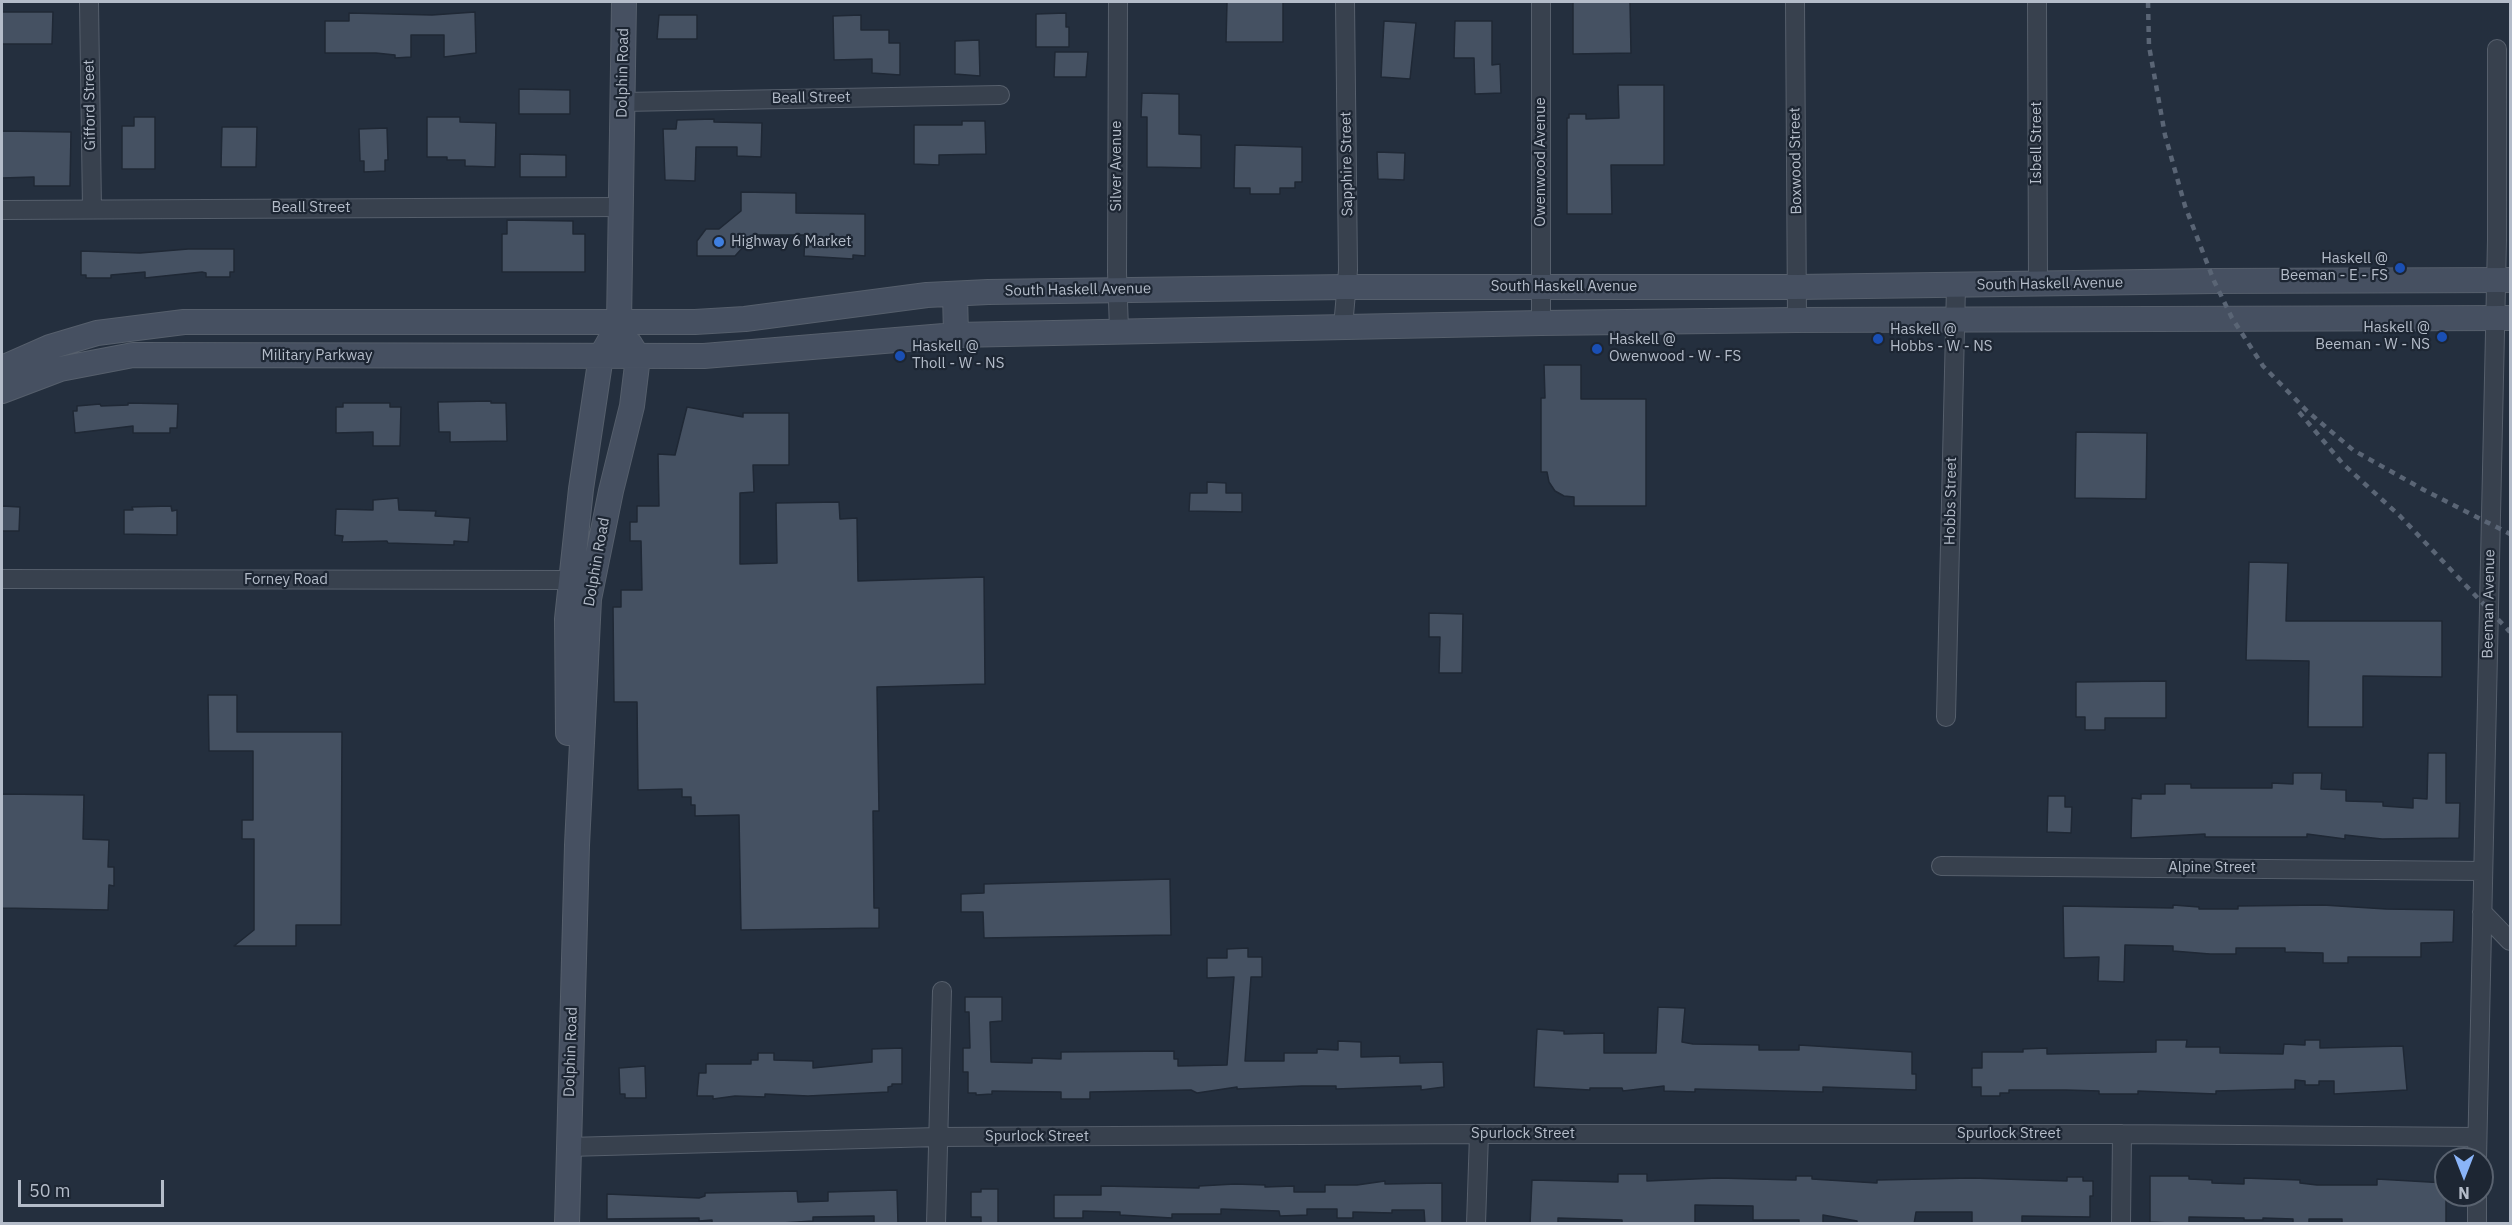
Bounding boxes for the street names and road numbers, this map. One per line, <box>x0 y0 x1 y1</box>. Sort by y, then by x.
street label: Dolphin Road <box>613 28 633 118</box>
street label: Gifford Street <box>80 59 100 151</box>
street label: Beall Street <box>771 88 851 108</box>
street label: Owenwood Avenue <box>1532 97 1550 227</box>
street label: Isbell Street <box>2028 101 2046 185</box>
street label: Boxwood Street <box>1786 107 1806 215</box>
street label: Sapphire Street <box>1337 111 1357 217</box>
street label: Silver Avenue <box>1108 120 1126 212</box>
street label: Beall Street <box>272 199 350 217</box>
street label: South Haskell Avenue <box>1977 274 2123 294</box>
street label: South Haskell Avenue <box>1491 278 1637 296</box>
street label: South Haskell Avenue <box>1005 280 1151 300</box>
street label: Military Parkway <box>262 347 372 365</box>
street label: Hobbs Street <box>1941 457 1961 545</box>
street label: Dolphin Road <box>580 516 614 608</box>
street label: Beeman Avenue <box>2479 549 2499 659</box>
street label: Forney Road <box>244 571 328 589</box>
street label: Alpine Street <box>2168 859 2256 877</box>
street label: Dolphin Road <box>560 1007 582 1097</box>
street label: Spurlock Street <box>1471 1125 1575 1143</box>
street label: Spurlock Street <box>1957 1125 2061 1143</box>
street label: Spurlock Street <box>985 1128 1089 1146</box>

